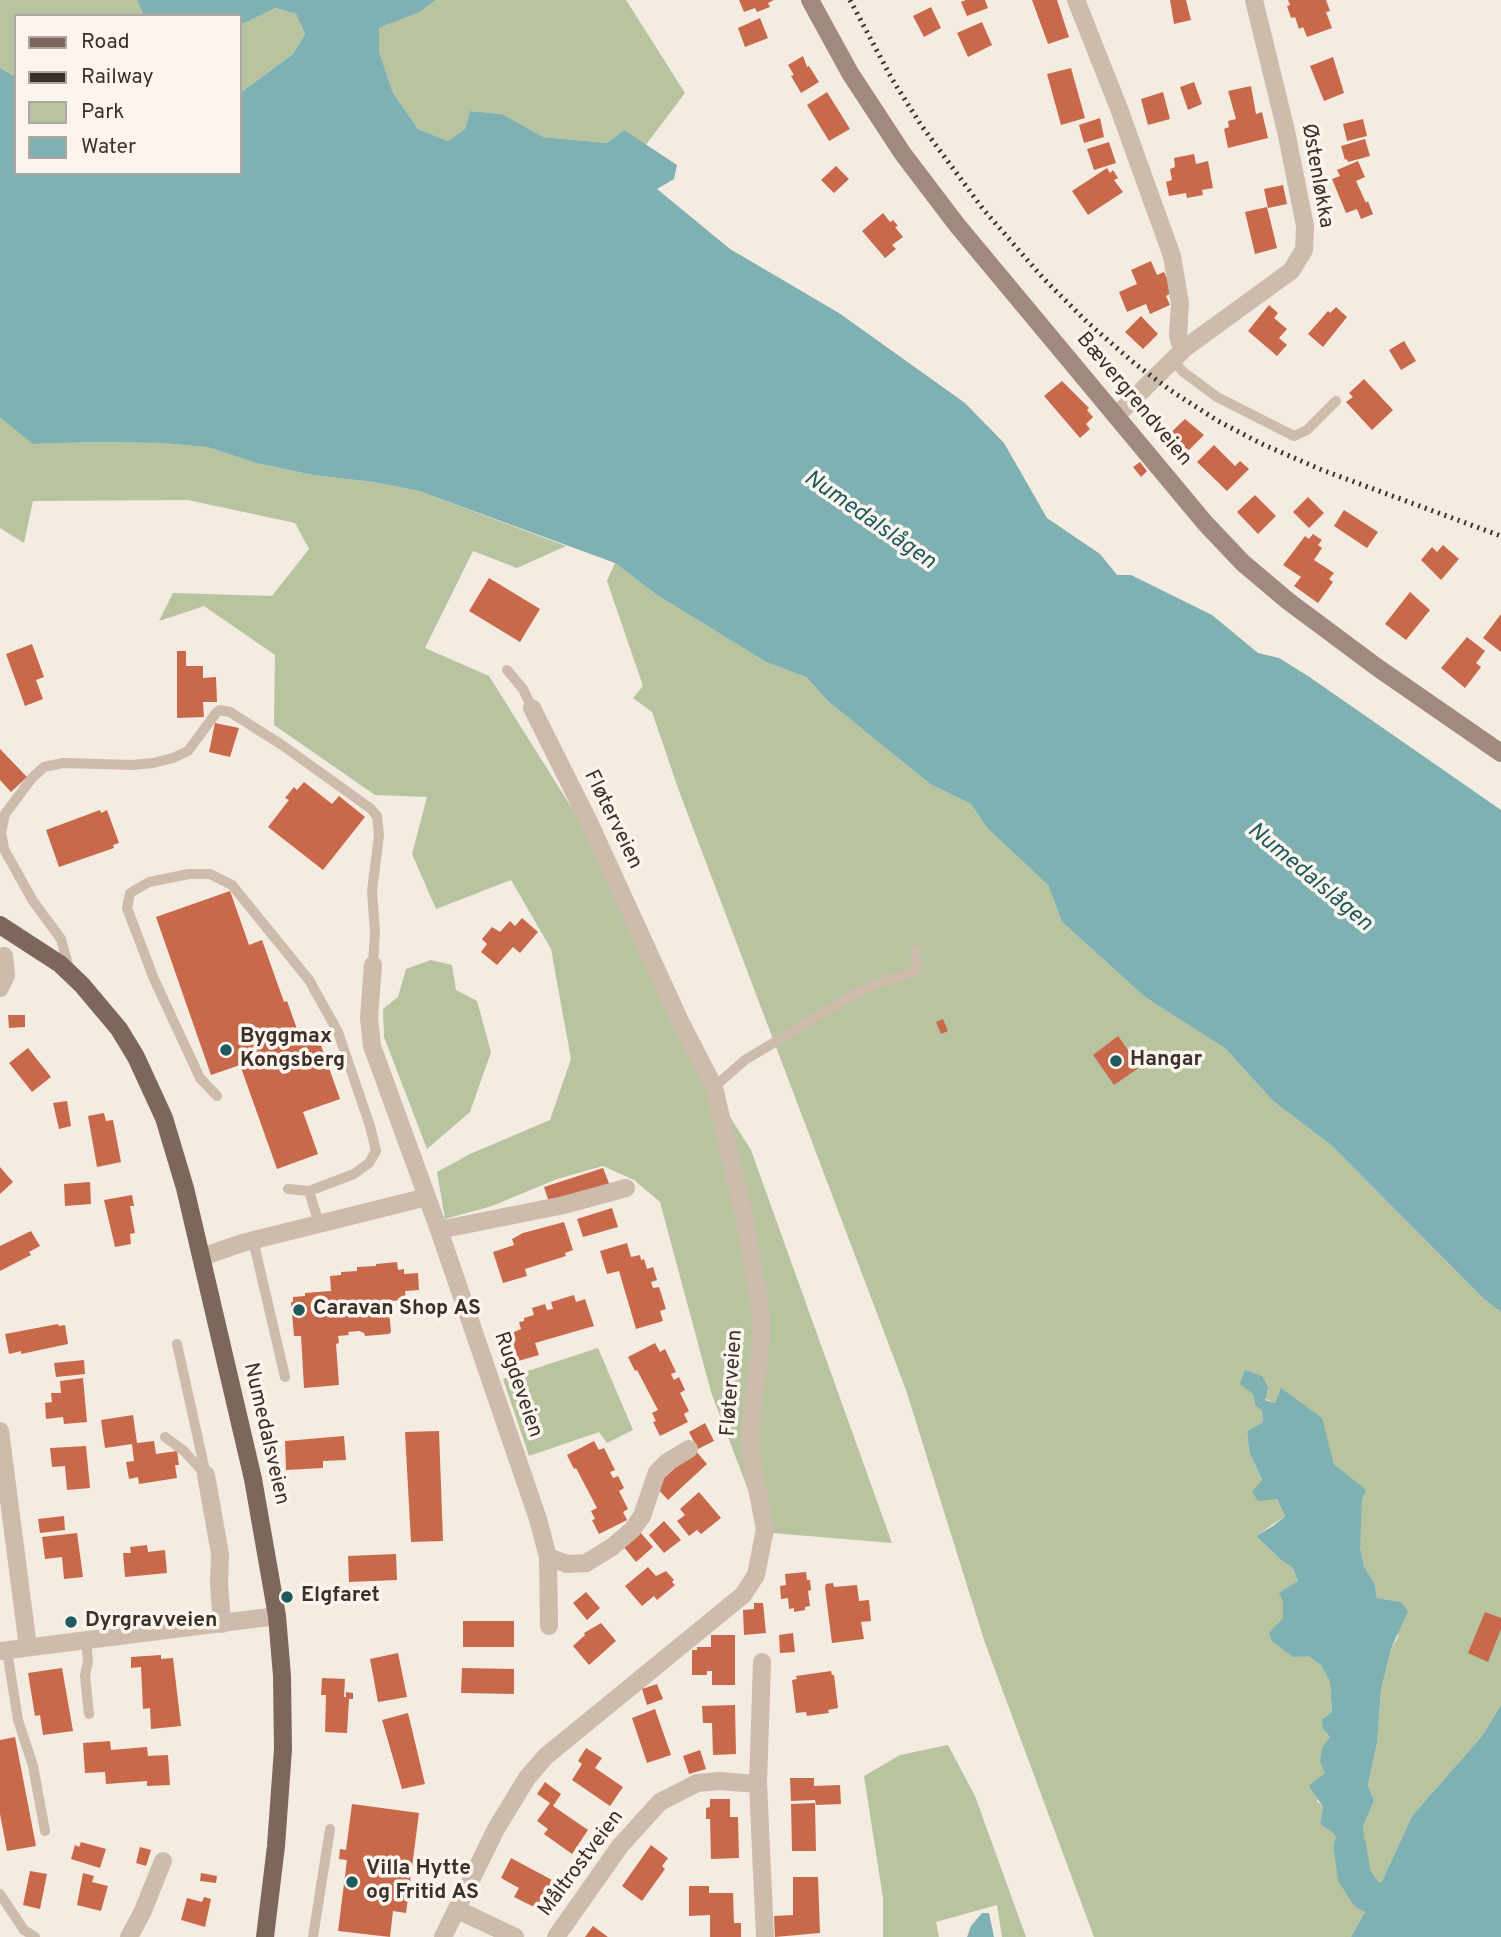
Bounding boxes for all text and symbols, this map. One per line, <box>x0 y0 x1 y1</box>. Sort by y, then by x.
legend <box>14 14 242 175</box>
text: Road <box>81 29 130 56</box>
text: Railway <box>81 64 154 91</box>
text: Park <box>81 99 124 126</box>
street label: Østenløkka <box>1294 122 1338 230</box>
text: Water <box>81 134 136 161</box>
street label: Bævergrendveien <box>1070 328 1196 472</box>
water label: Numedalslågen <box>798 465 940 577</box>
street label: Fløterveien <box>577 766 647 874</box>
water label: Numedalslågen <box>1241 818 1377 938</box>
place label: Byggmax Kongsberg <box>240 1025 345 1075</box>
marker: Byggmax Kongsberg <box>218 1042 234 1058</box>
place label: Hangar <box>1130 1048 1202 1074</box>
marker: Hangar <box>1108 1053 1124 1069</box>
place label: Caravan Shop AS <box>313 1297 481 1323</box>
marker: Caravan Shop AS <box>291 1302 307 1318</box>
street label: Rugdeveien <box>487 1329 547 1441</box>
street label: Fløterveien <box>717 1329 749 1437</box>
street label: Numedalsveien <box>236 1360 294 1508</box>
place label: Elgfaret <box>301 1584 380 1610</box>
marker: Elgfaret <box>279 1589 295 1605</box>
place label: Dyrgravveien <box>85 1609 217 1635</box>
marker: Dyrgravveien <box>63 1614 79 1630</box>
street label: Måltrostveien <box>534 1806 630 1922</box>
place label: Villa Hytte og Fritid AS <box>366 1857 479 1907</box>
marker: Villa Hytte og Fritid AS <box>344 1874 360 1890</box>

